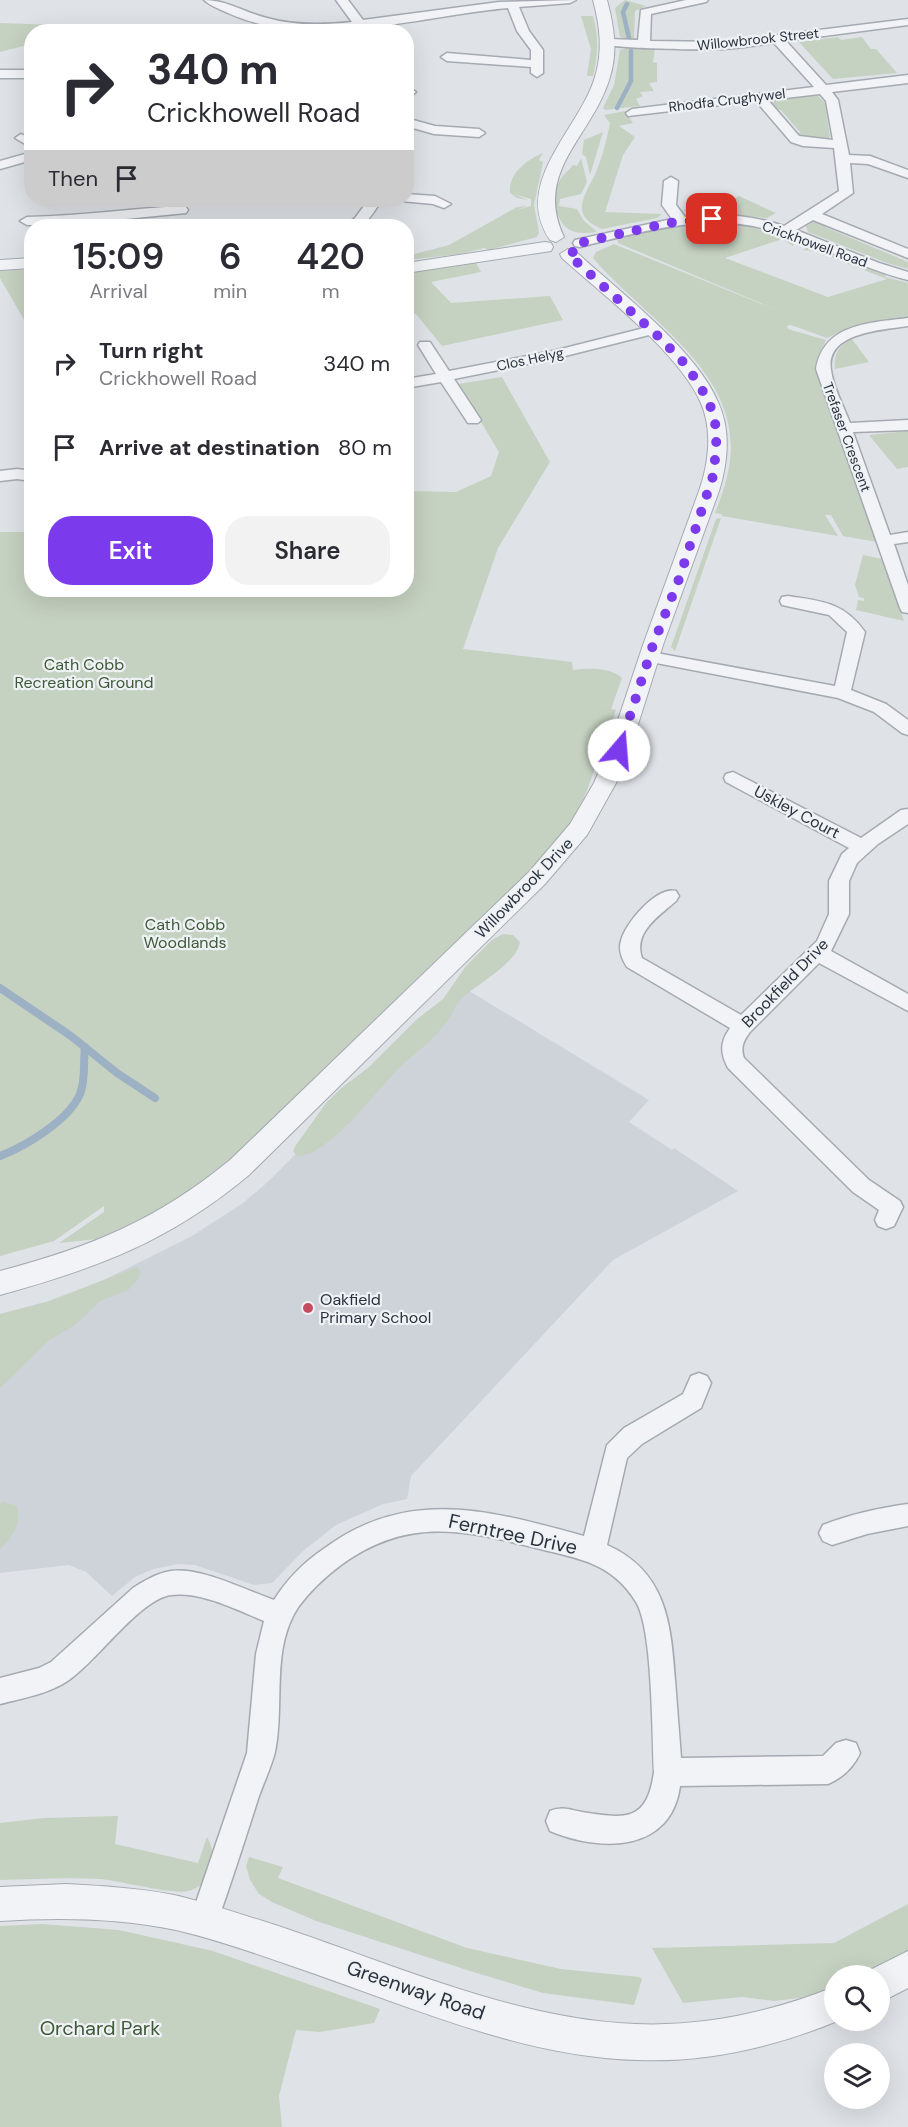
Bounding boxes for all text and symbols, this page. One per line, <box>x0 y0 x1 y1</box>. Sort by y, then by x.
street label: Willowbrook Street <box>696 24 820 54</box>
text: 340 m <box>147 42 279 97</box>
icon: right <box>48 48 126 126</box>
street label: Rhodfa Crughywel <box>668 84 786 116</box>
text: Crickhowell Road <box>147 95 360 130</box>
icon: arrive <box>110 162 143 195</box>
text: Then <box>48 164 98 193</box>
pin <box>686 193 737 244</box>
icon: arrive <box>695 202 728 235</box>
street label: Crickhowell Road <box>760 217 870 271</box>
text: 15:09 <box>73 233 164 280</box>
text: 6 <box>219 233 242 280</box>
text: 420 <box>296 233 365 280</box>
text: Arrival <box>89 278 148 304</box>
text: min <box>213 278 247 304</box>
text: m <box>322 278 340 304</box>
text: Turn right <box>99 336 204 365</box>
street label: Clos Helyg <box>495 343 565 375</box>
icon: right <box>48 347 81 380</box>
text: 340 m <box>323 349 390 378</box>
text: Crickhowell Road <box>99 365 257 391</box>
street label: Trefaser Crescent <box>819 380 875 494</box>
icon: arrive <box>48 431 81 464</box>
text: Arrive at destination <box>99 433 320 462</box>
text: 80 m <box>338 433 392 462</box>
button: Exit <box>48 516 213 585</box>
button: Share <box>225 516 390 585</box>
park label: Cath Cobb Recreation Ground <box>14 654 154 693</box>
position arrow <box>587 718 651 782</box>
street label: Uskley Court <box>750 781 844 843</box>
street label: Willowbrook Drive <box>470 833 578 943</box>
park label: Cath Cobb Woodlands <box>143 914 227 953</box>
street label: Brookfield Drive <box>737 934 833 1032</box>
place label: Oakfield Primary School <box>320 1289 431 1328</box>
marker: Oakfield Primary School <box>301 1301 315 1315</box>
street label: Ferntree Drive <box>446 1508 580 1560</box>
street label: Greenway Road <box>343 1954 489 2026</box>
map controls <box>824 1965 890 2109</box>
button: search <box>824 1965 890 2031</box>
park label: Orchard Park <box>40 2015 160 2041</box>
button: layers <box>824 2043 890 2109</box>

